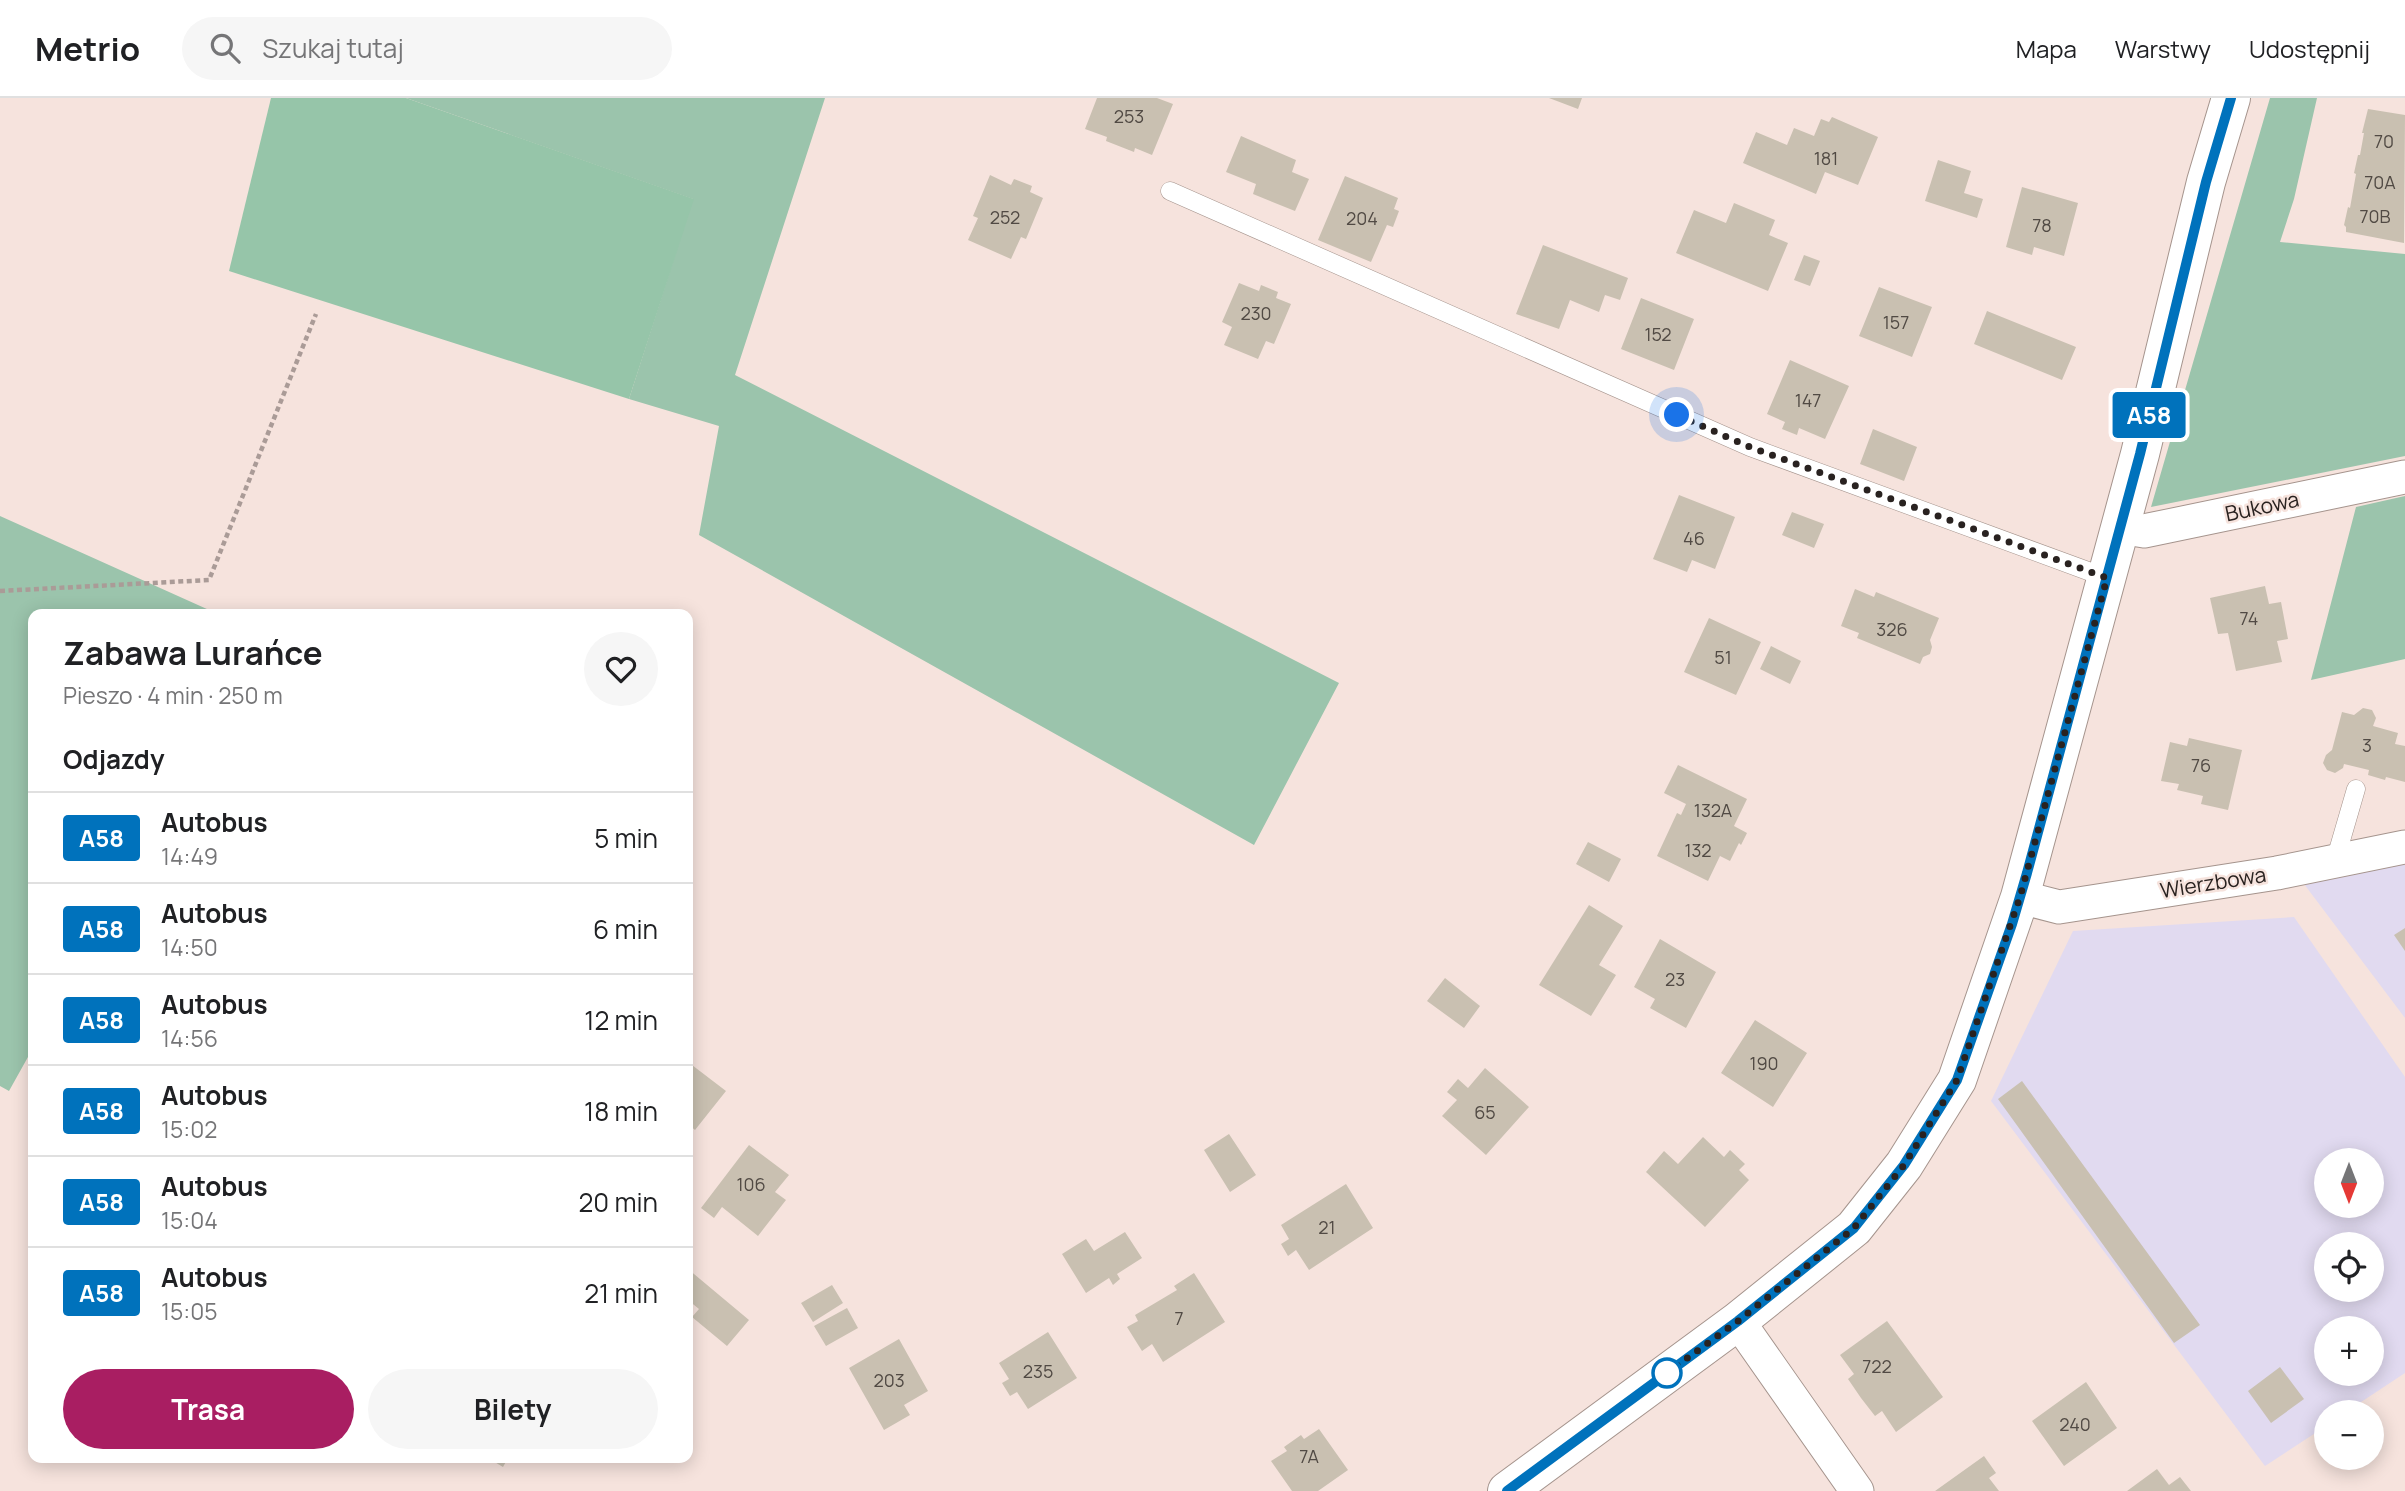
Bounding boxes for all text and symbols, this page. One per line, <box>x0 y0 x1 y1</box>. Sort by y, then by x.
search box <box>182 17 672 80</box>
text: Metrio <box>35 26 140 71</box>
icon: search <box>206 29 244 67</box>
text: Szukaj tutaj <box>262 30 404 66</box>
text: Mapa <box>2016 32 2077 65</box>
text: Warstwy <box>2115 32 2211 65</box>
text: Udostępnij <box>2249 32 2370 65</box>
house number: 253 <box>1114 104 1144 128</box>
house number: 70 <box>2374 129 2394 153</box>
house number: 181 <box>1814 146 1838 170</box>
house number: 70A <box>2364 170 2396 194</box>
house number: 70B <box>2359 204 2391 228</box>
house number: 252 <box>990 205 1020 229</box>
house number: 204 <box>1346 206 1378 230</box>
house number: 78 <box>2032 213 2052 237</box>
house number: 230 <box>1240 301 1272 325</box>
house number: 157 <box>1883 310 1909 334</box>
house number: 152 <box>1644 322 1672 346</box>
house number: 147 <box>1795 388 1821 412</box>
line badge: A58 <box>2109 392 2189 438</box>
your location <box>1659 397 1694 432</box>
text: A58 <box>2127 398 2171 431</box>
street label: Bukowa <box>2223 485 2301 527</box>
house number: 46 <box>1683 526 1705 550</box>
house number: 74 <box>2240 606 2258 630</box>
house number: 326 <box>1876 617 1908 641</box>
text: Zabawa Lurańce <box>63 630 323 675</box>
button: heart <box>584 632 658 706</box>
house number: 51 <box>1714 645 1732 669</box>
text: Pieszo · 4 min · 250 m <box>63 679 283 711</box>
house number: 3 <box>2362 733 2372 757</box>
text: Odjazdy <box>63 741 164 777</box>
house number: 76 <box>2191 753 2211 777</box>
house number: 132A <box>1694 798 1733 822</box>
text: Autobus <box>161 804 268 840</box>
text: 5 min <box>594 820 658 856</box>
text: A58 <box>79 821 124 854</box>
house number: 132 <box>1684 838 1712 862</box>
text: 14:49 <box>161 840 218 872</box>
street label: Wierzbowa <box>2158 860 2268 904</box>
text: Autobus <box>161 895 268 931</box>
text: 6 min <box>593 911 658 947</box>
text: A58 <box>79 912 124 945</box>
text: 14:50 <box>161 931 218 963</box>
house number: 23 <box>1665 967 1685 991</box>
text: Autobus <box>161 986 268 1022</box>
text: 12 min <box>584 1002 658 1038</box>
text: A58 <box>79 1003 124 1036</box>
text: 14:56 <box>161 1022 218 1054</box>
house number: 190 <box>1749 1051 1779 1075</box>
text: Autobus <box>161 1077 268 1113</box>
text: 18 min <box>584 1093 658 1129</box>
text: A58 <box>79 1094 124 1127</box>
house number: 65 <box>1474 1100 1496 1124</box>
text: 15:02 <box>161 1113 217 1145</box>
north arrow <box>2314 1148 2384 1218</box>
map controls <box>2314 1148 2384 1470</box>
text: Autobus <box>161 1168 268 1204</box>
house number: 106 <box>736 1172 766 1196</box>
text: 20 min <box>579 1184 658 1220</box>
text: A58 <box>79 1185 124 1218</box>
text: 15:04 <box>161 1204 218 1236</box>
house number: 21 <box>1318 1215 1336 1239</box>
button: locate <box>2314 1232 2384 1302</box>
text: Autobus <box>161 1259 268 1295</box>
text: 21 min <box>584 1275 658 1311</box>
text: A58 <box>79 1276 124 1309</box>
text: 15:05 <box>161 1295 217 1327</box>
house number: 7 <box>1174 1306 1184 1330</box>
button: + <box>2314 1316 2384 1386</box>
house number: 722 <box>1862 1354 1892 1378</box>
unlabelled marker <box>1652 1358 1682 1388</box>
house number: 235 <box>1023 1359 1053 1383</box>
house number: 203 <box>873 1368 905 1392</box>
button: Trasa <box>63 1369 354 1449</box>
button: Bilety <box>368 1369 658 1449</box>
button: − <box>2314 1400 2384 1470</box>
house number: 240 <box>2059 1412 2091 1436</box>
house number: 7A <box>1299 1444 1319 1468</box>

